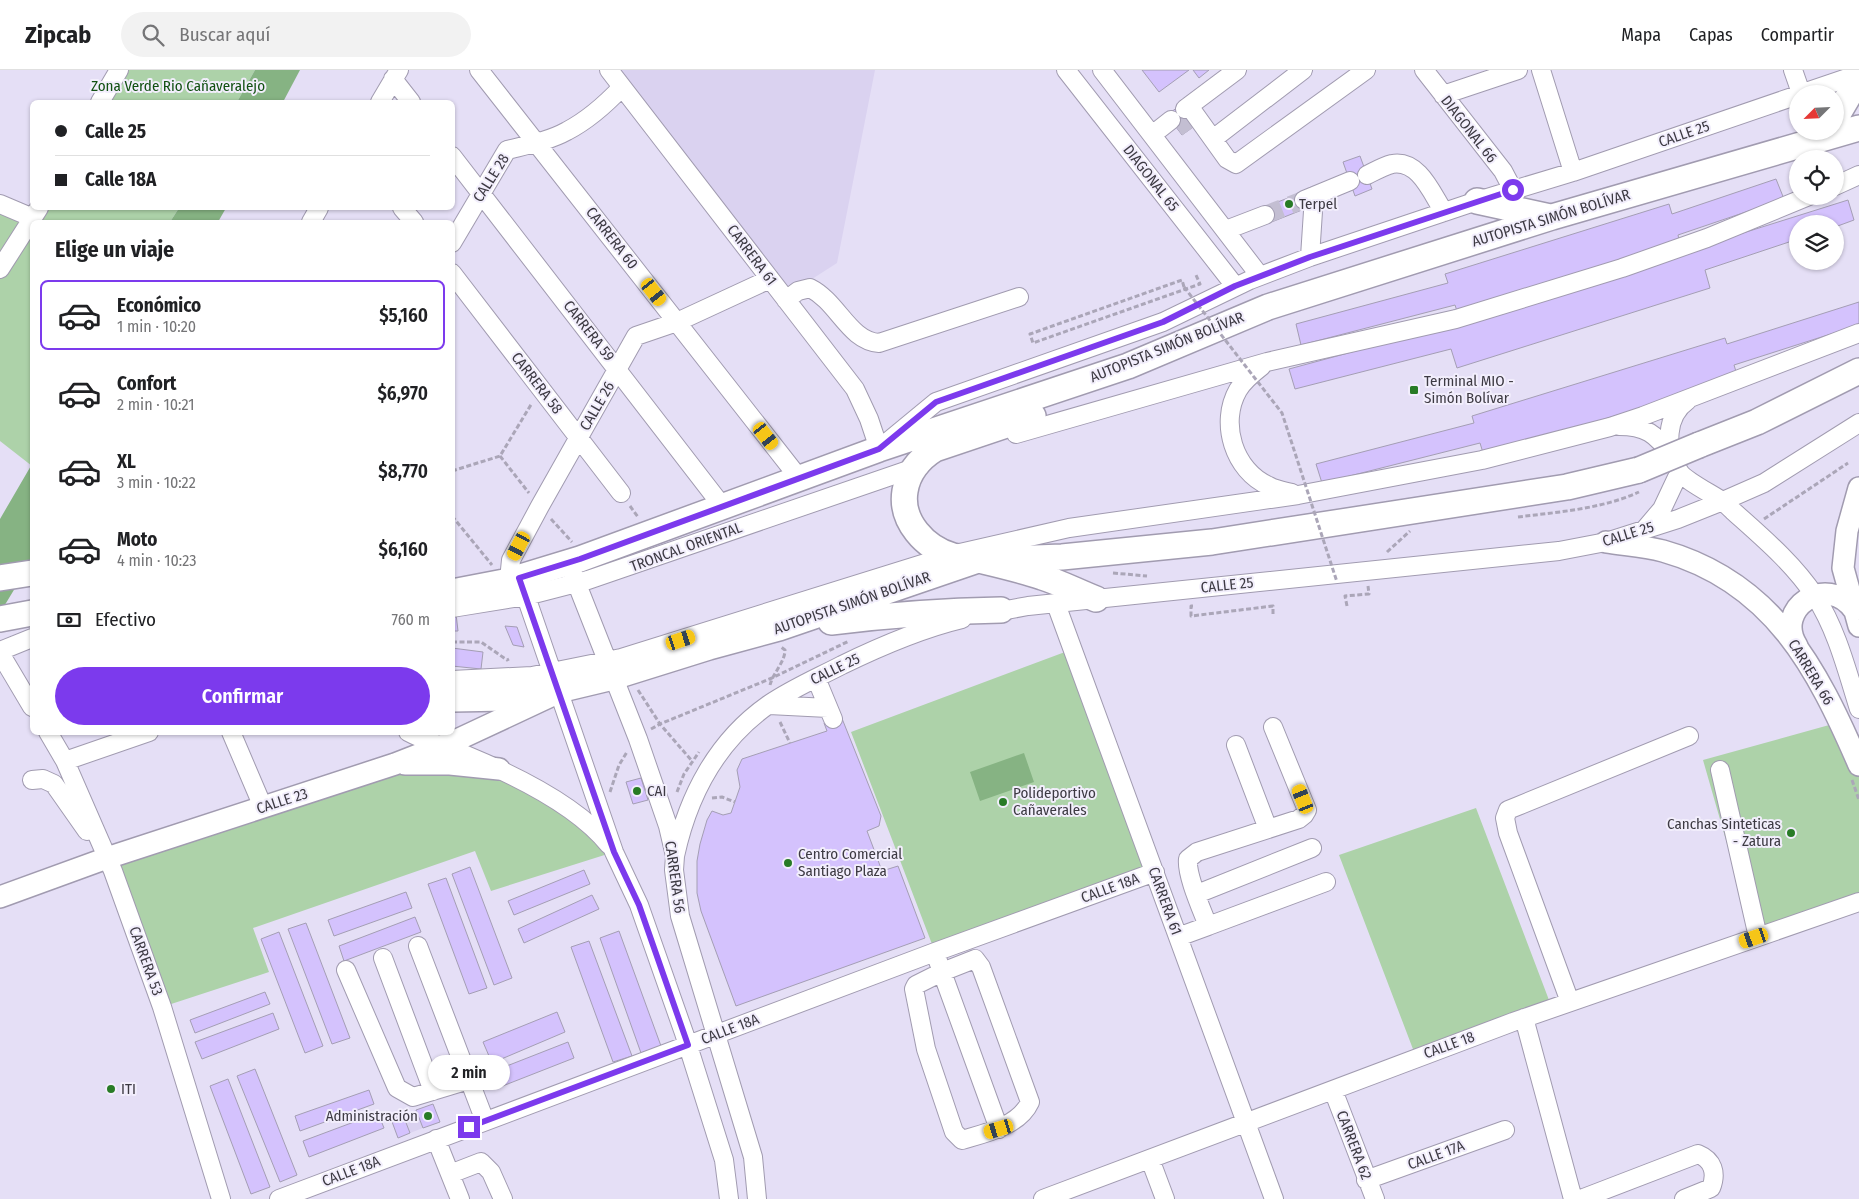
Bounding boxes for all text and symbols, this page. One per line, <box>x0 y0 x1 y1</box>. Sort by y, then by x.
search box <box>121 12 471 57</box>
text: Zipcab <box>25 21 91 49</box>
icon: search <box>139 21 167 49</box>
text: Buscar aquí <box>179 23 270 46</box>
text: Mapa <box>1621 24 1661 46</box>
text: Capas <box>1689 24 1733 46</box>
text: Compartir <box>1761 24 1834 46</box>
park label: Zona Verde Rio Cañaveralejo <box>91 77 265 95</box>
north arrow <box>1789 85 1844 140</box>
map controls <box>1789 85 1844 270</box>
street label: DIAGONAL 66 <box>1437 92 1501 166</box>
street label: CALLE 25 <box>1656 117 1712 151</box>
text: Calle 25 <box>85 120 146 143</box>
street label: DIAGONAL 65 <box>1119 141 1183 215</box>
button: locate <box>1789 150 1844 205</box>
street label: CALLE 28 <box>469 151 513 205</box>
text: Calle 18A <box>85 168 156 191</box>
route start <box>1502 179 1524 201</box>
street label: AUTOPISTA SIMÓN BOLÍVAR <box>1470 185 1632 251</box>
place label: Terpel <box>1299 195 1337 213</box>
marker: Terpel <box>1283 198 1295 210</box>
street label: CARRERA 60 <box>582 203 642 273</box>
button: layers <box>1789 215 1844 270</box>
street label: CARRERA 61 <box>723 221 781 289</box>
text: Elige un viaje <box>55 236 174 263</box>
car <box>638 276 669 308</box>
icon: car <box>57 293 102 338</box>
text: Económico <box>117 294 201 317</box>
street label: CARRERA 59 <box>560 297 618 365</box>
text: $5,160 <box>379 304 428 327</box>
street label: AUTOPISTA SIMÓN BOLÍVAR <box>1087 308 1247 386</box>
text: 1 min · 10:20 <box>117 317 196 336</box>
street label: CARRERA 58 <box>507 349 567 417</box>
icon: car <box>57 371 102 416</box>
text: Confort <box>117 372 177 395</box>
place label: Terminal MIO - Simón Bolívar <box>1424 372 1514 407</box>
street label: CALLE 26 <box>576 378 618 434</box>
text: $6,970 <box>377 382 428 405</box>
marker: Terminal MIO - Simón Bolívar <box>1408 384 1420 396</box>
text: 2 min · 10:21 <box>117 395 194 414</box>
car <box>750 420 781 452</box>
icon: car <box>57 449 102 494</box>
text: XL <box>117 450 136 473</box>
text: $8,770 <box>378 460 428 483</box>
text: 3 min · 10:22 <box>117 473 196 492</box>
street label: TRONCAL ORIENTAL <box>628 518 745 576</box>
street label: CALLE 25 <box>1600 518 1656 550</box>
icon: car <box>57 527 102 572</box>
text: Moto <box>117 528 157 551</box>
car <box>505 529 532 563</box>
text: $6,160 <box>379 538 428 561</box>
text: 4 min · 10:23 <box>117 551 196 570</box>
street label: AUTOPISTA SIMÓN BOLÍVAR <box>771 568 933 638</box>
street label: CALLE 25 <box>1200 573 1254 597</box>
icon: cash <box>55 606 83 634</box>
text: Efectivo <box>95 608 156 631</box>
text: 760 m <box>392 610 430 629</box>
car <box>664 628 697 652</box>
street label: CARRERA 66 <box>1784 636 1838 708</box>
street label: CALLE 25 <box>807 649 863 689</box>
button: Confirmar <box>55 667 430 725</box>
place label: CAI <box>647 782 666 800</box>
car <box>1290 782 1315 816</box>
street label: CALLE 23 <box>254 784 310 818</box>
place label: Polideportivo Cañaverales <box>1013 784 1096 819</box>
marker: CAI <box>631 785 643 797</box>
marker: Polideportivo Cañaverales <box>997 796 1009 808</box>
place label: Canchas Sinteticas - Zatura <box>1667 815 1781 850</box>
marker: Canchas Sinteticas - Zatura <box>1785 827 1797 839</box>
street label: CARRERA 56 <box>661 840 689 914</box>
place label: Centro Comercial Santiago Plaza <box>798 845 902 880</box>
marker: Centro Comercial Santiago Plaza <box>782 857 794 869</box>
street label: CARRERA 61 <box>1144 865 1186 937</box>
street label: CALLE 18A <box>1078 869 1142 907</box>
street label: CARRERA 53 <box>125 924 167 998</box>
car <box>1737 926 1770 950</box>
street label: CALLE 18A <box>698 1010 762 1048</box>
street label: CALLE 18 <box>1421 1028 1477 1062</box>
callout: 2 min <box>428 1054 510 1090</box>
text: 2 min <box>451 1063 487 1082</box>
place label: ITI <box>121 1080 136 1098</box>
marker: ITI <box>105 1083 117 1095</box>
place label: Administración <box>326 1107 418 1125</box>
street label: CARRERA 62 <box>1333 1108 1376 1182</box>
marker: Administración <box>422 1110 434 1122</box>
route end <box>458 1116 480 1138</box>
car <box>982 1117 1015 1141</box>
street label: CALLE 17A <box>1405 1136 1467 1174</box>
street label: CALLE 18A <box>319 1152 383 1190</box>

